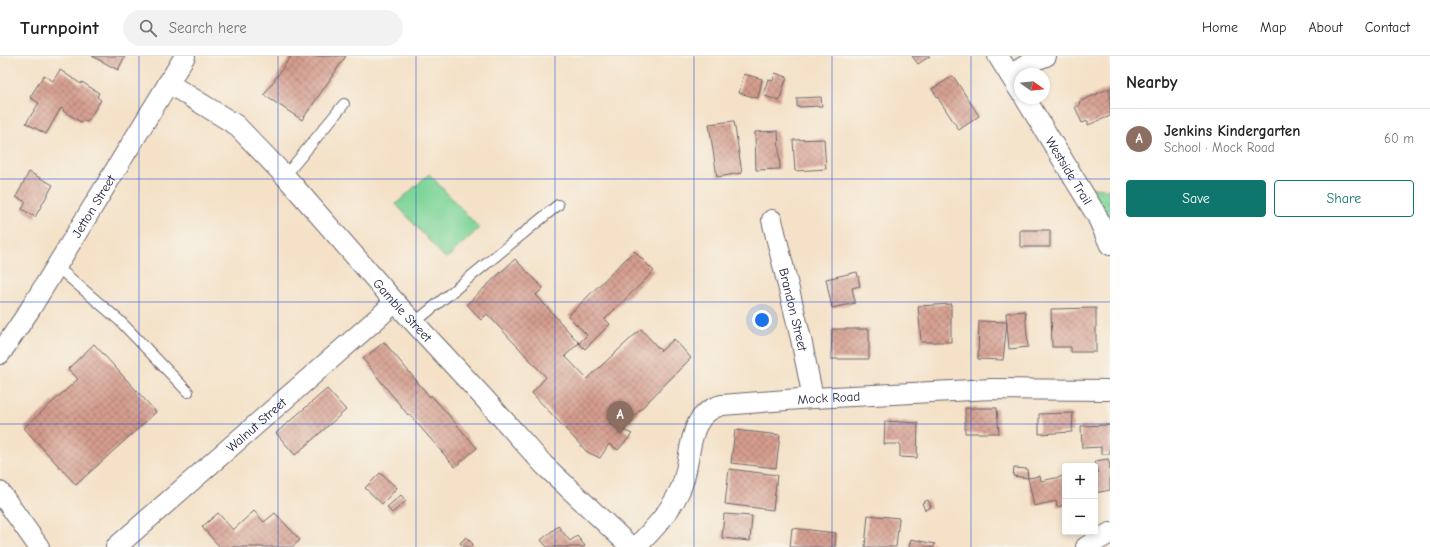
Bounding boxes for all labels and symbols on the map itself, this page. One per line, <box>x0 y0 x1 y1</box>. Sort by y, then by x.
north arrow <box>1014 68 1050 104</box>
street label: Westside Trail <box>1043 134 1096 207</box>
street label: Jetton Street <box>68 171 119 240</box>
street label: Brandon Street <box>776 266 811 353</box>
street label: Gamble Street <box>370 275 436 346</box>
your location <box>752 310 772 330</box>
street label: Mock Road <box>797 388 861 407</box>
street label: Walnut Street <box>223 394 290 455</box>
pin: A <box>607 401 633 434</box>

